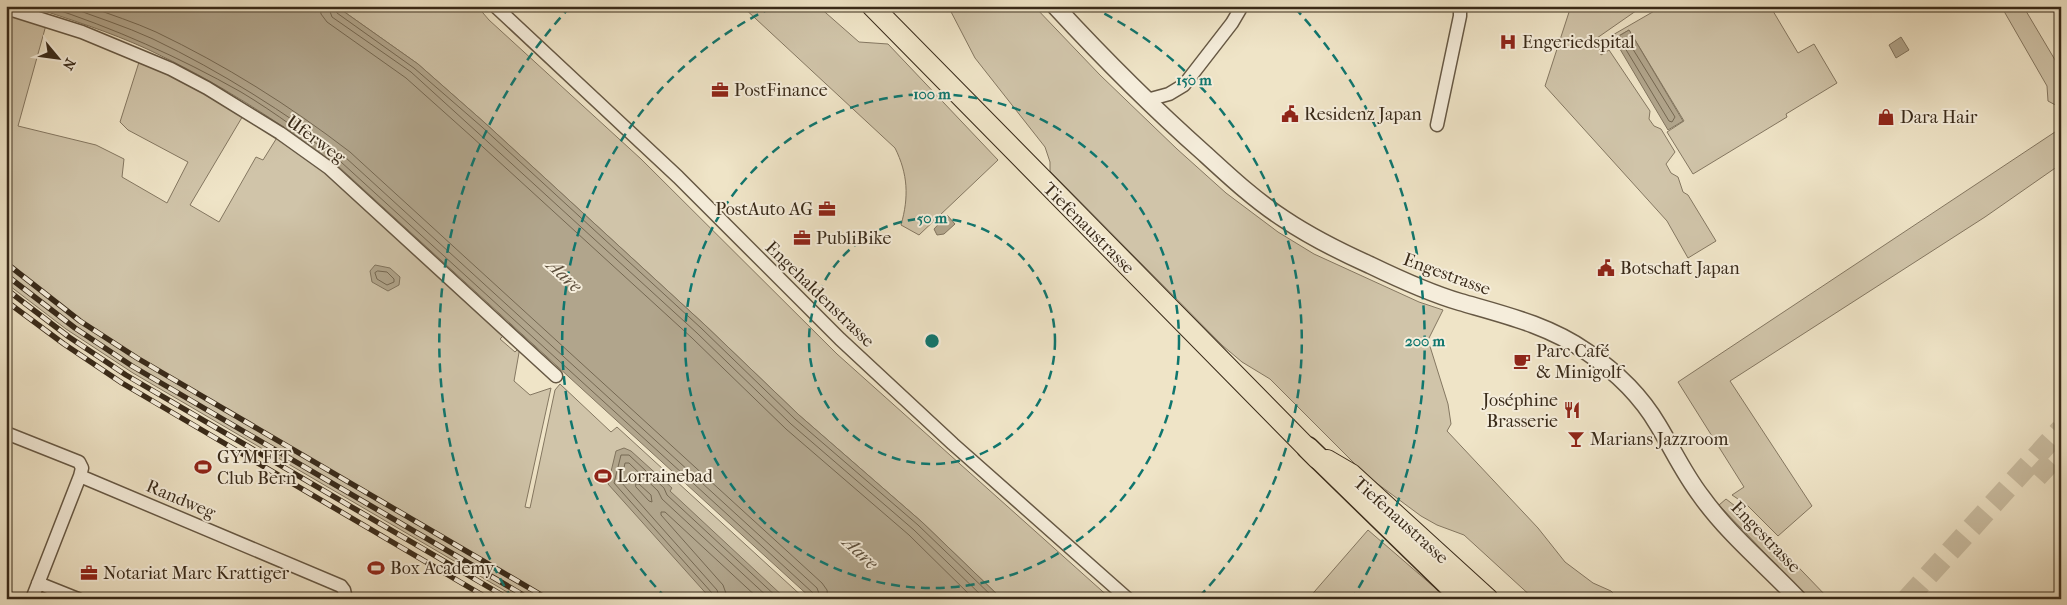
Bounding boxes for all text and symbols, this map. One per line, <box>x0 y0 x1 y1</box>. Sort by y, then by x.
north arrow <box>32 32 82 82</box>
hospital icon: Engeriedspital <box>1498 32 1518 52</box>
place label: Engeriedspital <box>1522 32 1635 53</box>
text: N <box>59 55 79 73</box>
text: 150 m <box>1176 71 1212 89</box>
office icon: PostFinance <box>710 80 730 100</box>
place label: PostFinance <box>734 80 828 101</box>
text: 100 m <box>913 85 951 103</box>
public building icon: Residenz Japan <box>1280 104 1300 124</box>
place label: Residenz Japan <box>1304 104 1422 125</box>
shop icon: Dara Hair <box>1876 107 1896 127</box>
place label: Dara Hair <box>1900 107 1978 128</box>
street label: Uferweg <box>282 111 350 168</box>
street label: Tiefenaustrasse <box>1039 178 1139 278</box>
place label: PostAuto AG <box>715 199 813 220</box>
office icon: PostAuto AG <box>817 199 837 219</box>
text: 50 m <box>917 209 948 227</box>
office icon: PubliBike <box>792 228 812 248</box>
place label: PubliBike <box>816 228 892 249</box>
street label: Engehaldenstrasse <box>761 237 879 352</box>
street label: Engestrasse <box>1400 249 1493 300</box>
water label: Aare <box>541 253 587 298</box>
public building icon: Botschaft Japan <box>1596 258 1616 278</box>
place label: Botschaft Japan <box>1620 258 1740 279</box>
centre of rings <box>923 332 941 350</box>
text: 200 m <box>1405 332 1445 350</box>
place label: Parc Café & Minigolf <box>1536 341 1626 383</box>
cafe icon: Parc Café & Minigolf <box>1512 351 1532 371</box>
place label: Joséphine Brasserie <box>1481 390 1558 432</box>
restaurant icon: Joséphine Brasserie <box>1562 400 1582 420</box>
bar icon: Marians Jazzroom <box>1566 429 1586 449</box>
place label: Marians Jazzroom <box>1590 429 1728 450</box>
place label: GYM FIT Club Bern <box>217 447 297 489</box>
sports icon: GYM FIT Club Bern <box>193 457 213 477</box>
sports icon: Lorrainebad <box>593 466 613 486</box>
place label: Lorrainebad <box>617 466 713 487</box>
street label: Tiefenaustrasse <box>1349 472 1453 569</box>
street label: Randweg <box>143 475 219 524</box>
street label: Engestrasse <box>1726 497 1805 578</box>
water label: Aare <box>837 530 883 575</box>
sports icon: Box Academy <box>366 558 386 578</box>
place label: Box Academy <box>390 558 496 579</box>
office icon: Notariat Marc Krattiger <box>79 563 99 583</box>
place label: Notariat Marc Krattiger <box>103 563 290 584</box>

